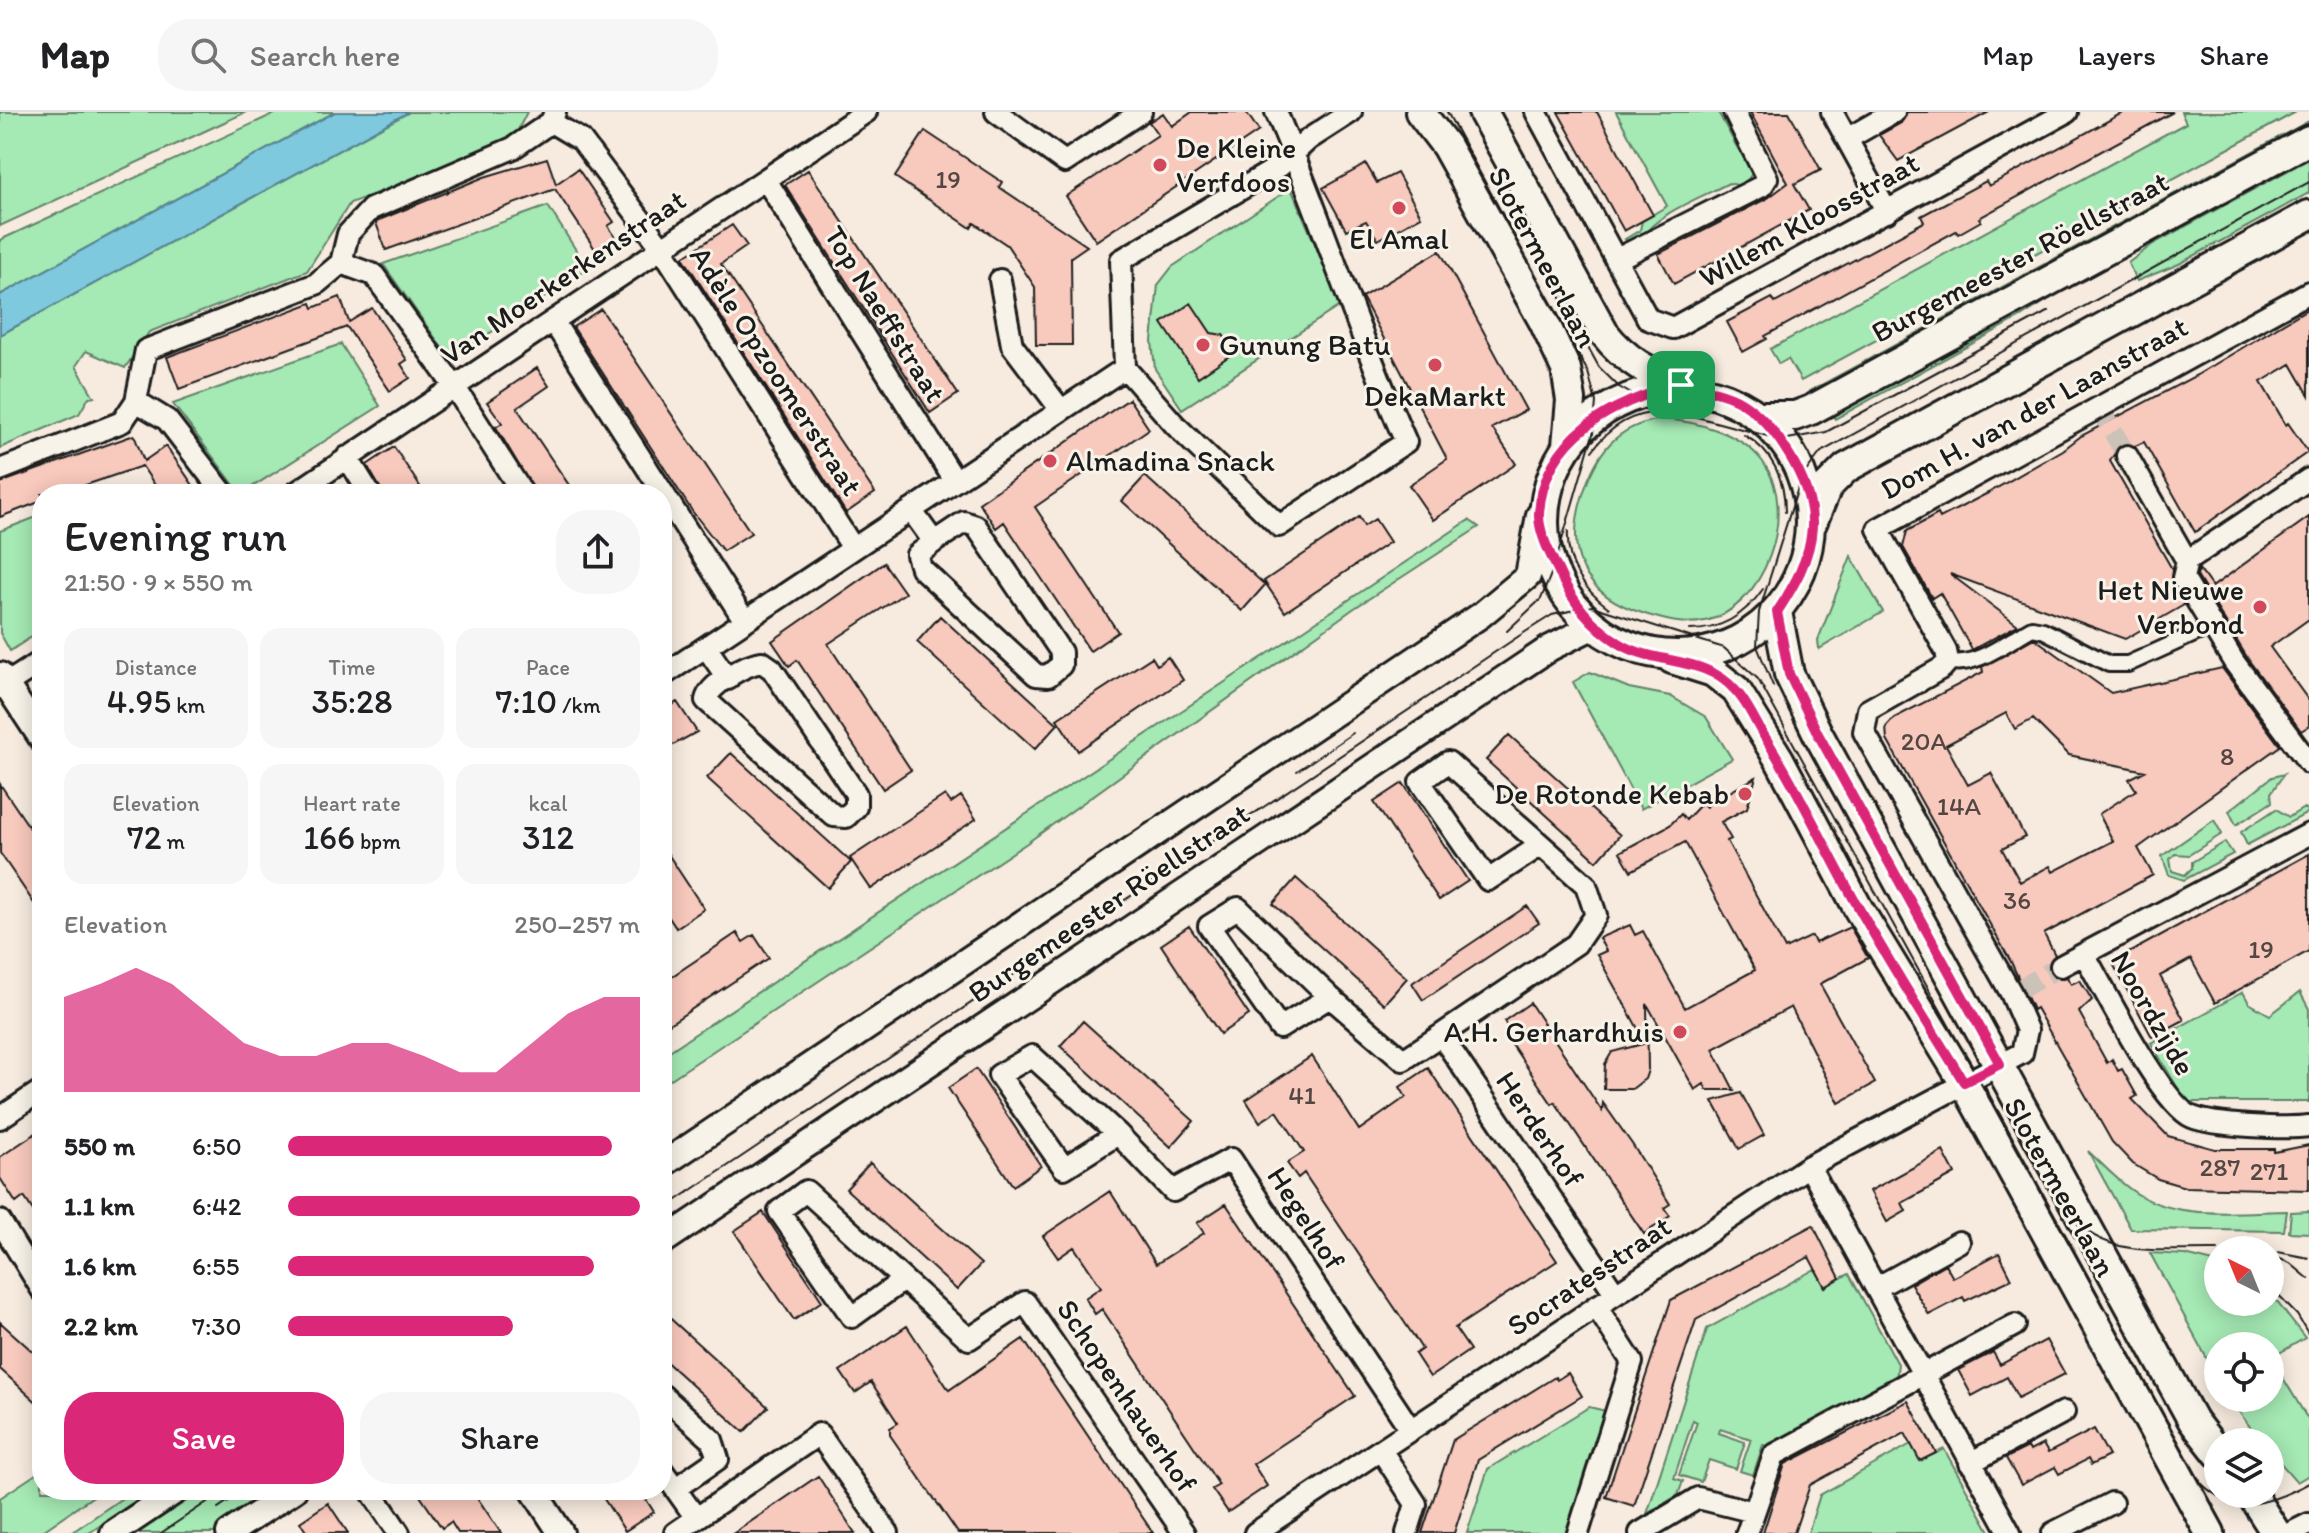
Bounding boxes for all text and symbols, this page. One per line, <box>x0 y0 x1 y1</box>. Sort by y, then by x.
search box <box>158 19 718 91</box>
text: Map <box>40 32 110 78</box>
icon: search <box>186 33 230 77</box>
text: Search here <box>250 37 400 74</box>
text: Map <box>1982 38 2034 72</box>
text: Layers <box>2078 38 2156 72</box>
text: Share <box>2200 38 2269 72</box>
place label: De Kleine Verfdoos <box>1176 129 1296 200</box>
street label: Willem Kloosstraat <box>1692 144 1925 295</box>
marker: De Kleine Verfdoos <box>1151 156 1169 174</box>
street label: Slotermeerlaan <box>1480 160 1607 353</box>
street label: Burgemeester Röellstraat <box>1865 162 2175 351</box>
house number: 19 <box>935 163 961 195</box>
street label: Van Moerkerkenstraat <box>433 181 692 372</box>
marker: El Amal <box>1390 199 1408 217</box>
street label: Top Naeffstraat <box>816 219 954 409</box>
place label: El Amal <box>1349 220 1449 257</box>
street label: Adèle Opzoomerstraat <box>682 239 871 502</box>
street label: Dom H. van der Laanstraat <box>1874 308 2194 508</box>
place label: Gunung Batu <box>1219 326 1391 363</box>
marker: Gunung Batu <box>1194 336 1212 354</box>
pin <box>1647 351 1715 419</box>
marker: DekaMarkt <box>1426 356 1444 374</box>
icon: arrive <box>1659 363 1703 407</box>
place label: DekaMarkt <box>1364 377 1506 414</box>
place label: Almadina Snack <box>1066 442 1275 479</box>
marker: Almadina Snack <box>1041 452 1059 470</box>
text: Evening run <box>64 509 287 562</box>
button: share <box>556 510 640 594</box>
text: 21:50 · 9 × 550 m <box>64 566 253 598</box>
place label: Het Nieuwe Verbond <box>2097 571 2244 642</box>
marker: Het Nieuwe Verbond <box>2251 598 2269 616</box>
text: Distance <box>115 654 197 681</box>
text: Time <box>329 654 375 681</box>
text: Pace <box>526 654 570 681</box>
text: 4.95 <box>107 681 171 722</box>
text: 35:28 <box>311 681 393 722</box>
text: 7:10 <box>495 681 557 722</box>
text: km <box>171 692 205 719</box>
text: /km <box>557 692 601 719</box>
house number: 20A <box>1901 725 1948 757</box>
house number: 8 <box>2220 740 2234 772</box>
place label: De Rotonde Kebab <box>1494 775 1729 812</box>
marker: De Rotonde Kebab <box>1736 785 1754 803</box>
text: Elevation <box>112 790 200 817</box>
text: Heart rate <box>303 790 401 817</box>
text: kcal <box>528 790 568 817</box>
house number: 14A <box>1937 790 1982 822</box>
street label: Burgemeester Röellstraat <box>961 795 1256 1011</box>
text: 72 <box>127 817 162 858</box>
text: 166 <box>303 817 355 858</box>
text: 312 <box>522 817 574 858</box>
text: m <box>162 828 185 855</box>
text: bpm <box>355 828 401 855</box>
house number: 36 <box>2003 884 2031 916</box>
text: Elevation <box>64 908 167 940</box>
text: 250–257 m <box>514 908 640 940</box>
house number: 19 <box>2248 933 2274 965</box>
street label: Noordzijde <box>2103 944 2204 1082</box>
place label: A.H. Gerhardhuis <box>1444 1013 1664 1050</box>
marker: A.H. Gerhardhuis <box>1671 1023 1689 1041</box>
street label: Herderhof <box>1488 1064 1593 1194</box>
house number: 41 <box>1288 1079 1316 1111</box>
street label: Slotermeerlaan <box>1996 1091 2125 1283</box>
text: 550 m <box>64 1130 135 1162</box>
text: 6:50 <box>192 1130 242 1162</box>
house number: 287 <box>2200 1151 2241 1183</box>
house number: 271 <box>2250 1155 2288 1187</box>
street label: Hegelhof <box>1259 1159 1354 1277</box>
text: 1.1 km <box>64 1190 135 1222</box>
text: 6:42 <box>192 1190 241 1222</box>
street label: Socratesstraat <box>1500 1207 1678 1344</box>
north arrow <box>2204 1236 2284 1316</box>
map controls <box>2204 1236 2284 1508</box>
text: 1.6 km <box>64 1250 136 1282</box>
text: 6:55 <box>192 1250 239 1282</box>
street label: Schopenhauerhof <box>1049 1292 1206 1499</box>
text: 2.2 km <box>64 1310 138 1342</box>
text: 7:30 <box>192 1310 241 1342</box>
button: locate <box>2204 1332 2284 1412</box>
button: Save <box>64 1392 344 1484</box>
button: Share <box>360 1392 640 1484</box>
button: layers <box>2204 1428 2284 1508</box>

